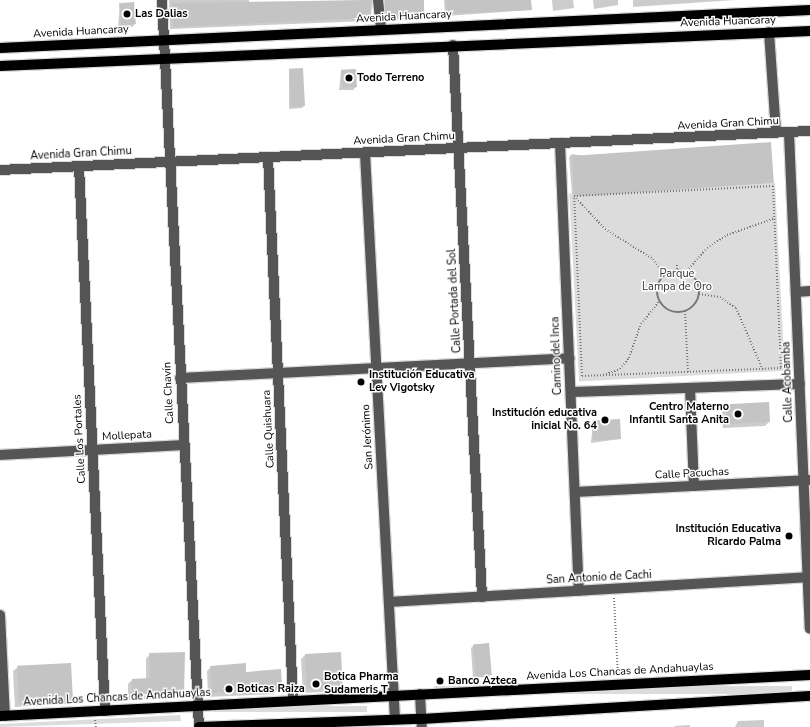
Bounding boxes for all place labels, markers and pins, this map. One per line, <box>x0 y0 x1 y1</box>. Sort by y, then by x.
place label: Las Dalias <box>135 7 188 21</box>
marker: Las Dalias <box>122 9 132 19</box>
place label: Todo Terreno <box>357 71 424 85</box>
marker: Todo Terreno <box>344 73 354 83</box>
place label: Institución Educativa Lev Vigotsky <box>369 369 475 395</box>
marker: Institución Educativa Lev Vigotsky <box>356 377 366 387</box>
place label: Centro Materno Infantil Santa Anita <box>629 401 729 427</box>
place label: Institución educativa inicial No. 64 <box>492 407 597 433</box>
marker: Centro Materno Infantil Santa Anita <box>732 408 744 420</box>
marker: Institución educativa inicial No. 64 <box>600 415 610 425</box>
place label: Institución Educativa Ricardo Palma <box>675 523 781 549</box>
marker: Institución Educativa Ricardo Palma <box>784 531 794 541</box>
place label: Botica Pharma Sudameris T <box>324 671 399 697</box>
place label: Banco Azteca <box>448 674 517 688</box>
marker: Banco Azteca <box>435 676 445 686</box>
marker: Botica Pharma Sudameris T <box>311 679 321 689</box>
place label: Boticas Raiza <box>237 682 305 696</box>
marker: Boticas Raiza <box>224 684 234 694</box>

